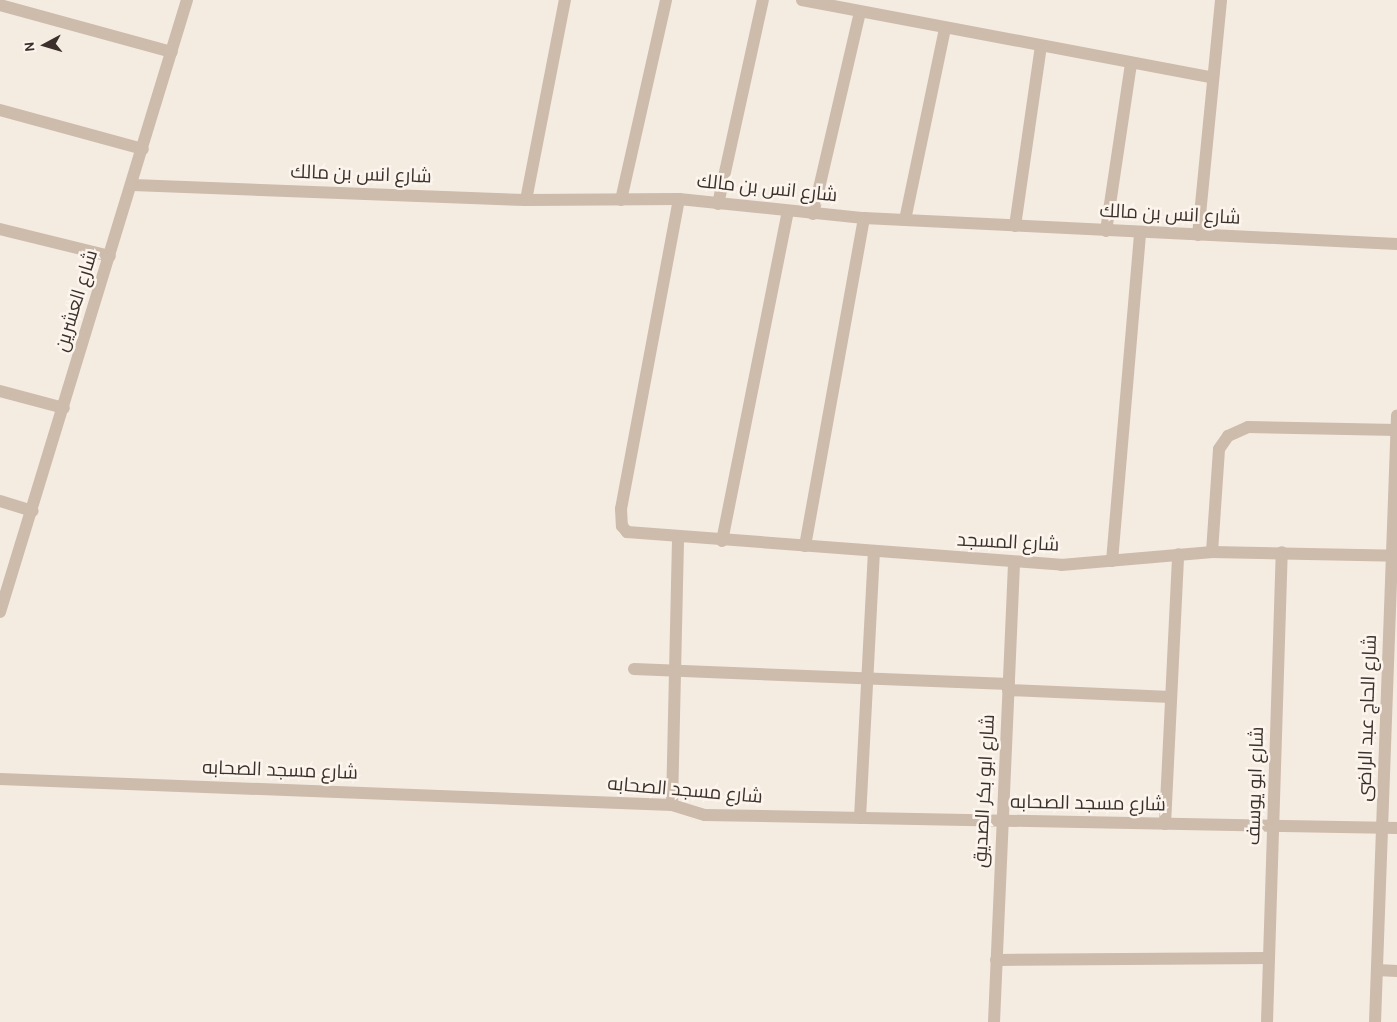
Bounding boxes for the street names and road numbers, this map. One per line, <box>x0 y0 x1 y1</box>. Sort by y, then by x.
street label: شارع انس بن مالك <box>290 161 432 189</box>
street label: شارع انس بن مالك <box>696 170 838 208</box>
street label: شارع انس بن مالك <box>1099 200 1241 230</box>
street label: شارع العشرين <box>51 247 103 355</box>
street label: شارع المسجد <box>956 529 1060 557</box>
street label: شارع الحاج عبد الراضى <box>1354 634 1382 802</box>
street label: شارع ابو بكر الصديق <box>970 714 1000 868</box>
street label: شارع ابو يوسف <box>1243 726 1269 846</box>
street label: شارع مسجد الصحابه <box>202 757 358 785</box>
street label: شارع مسجد الصحابه <box>606 773 764 809</box>
street label: شارع مسجد الصحابه <box>1010 791 1166 817</box>

